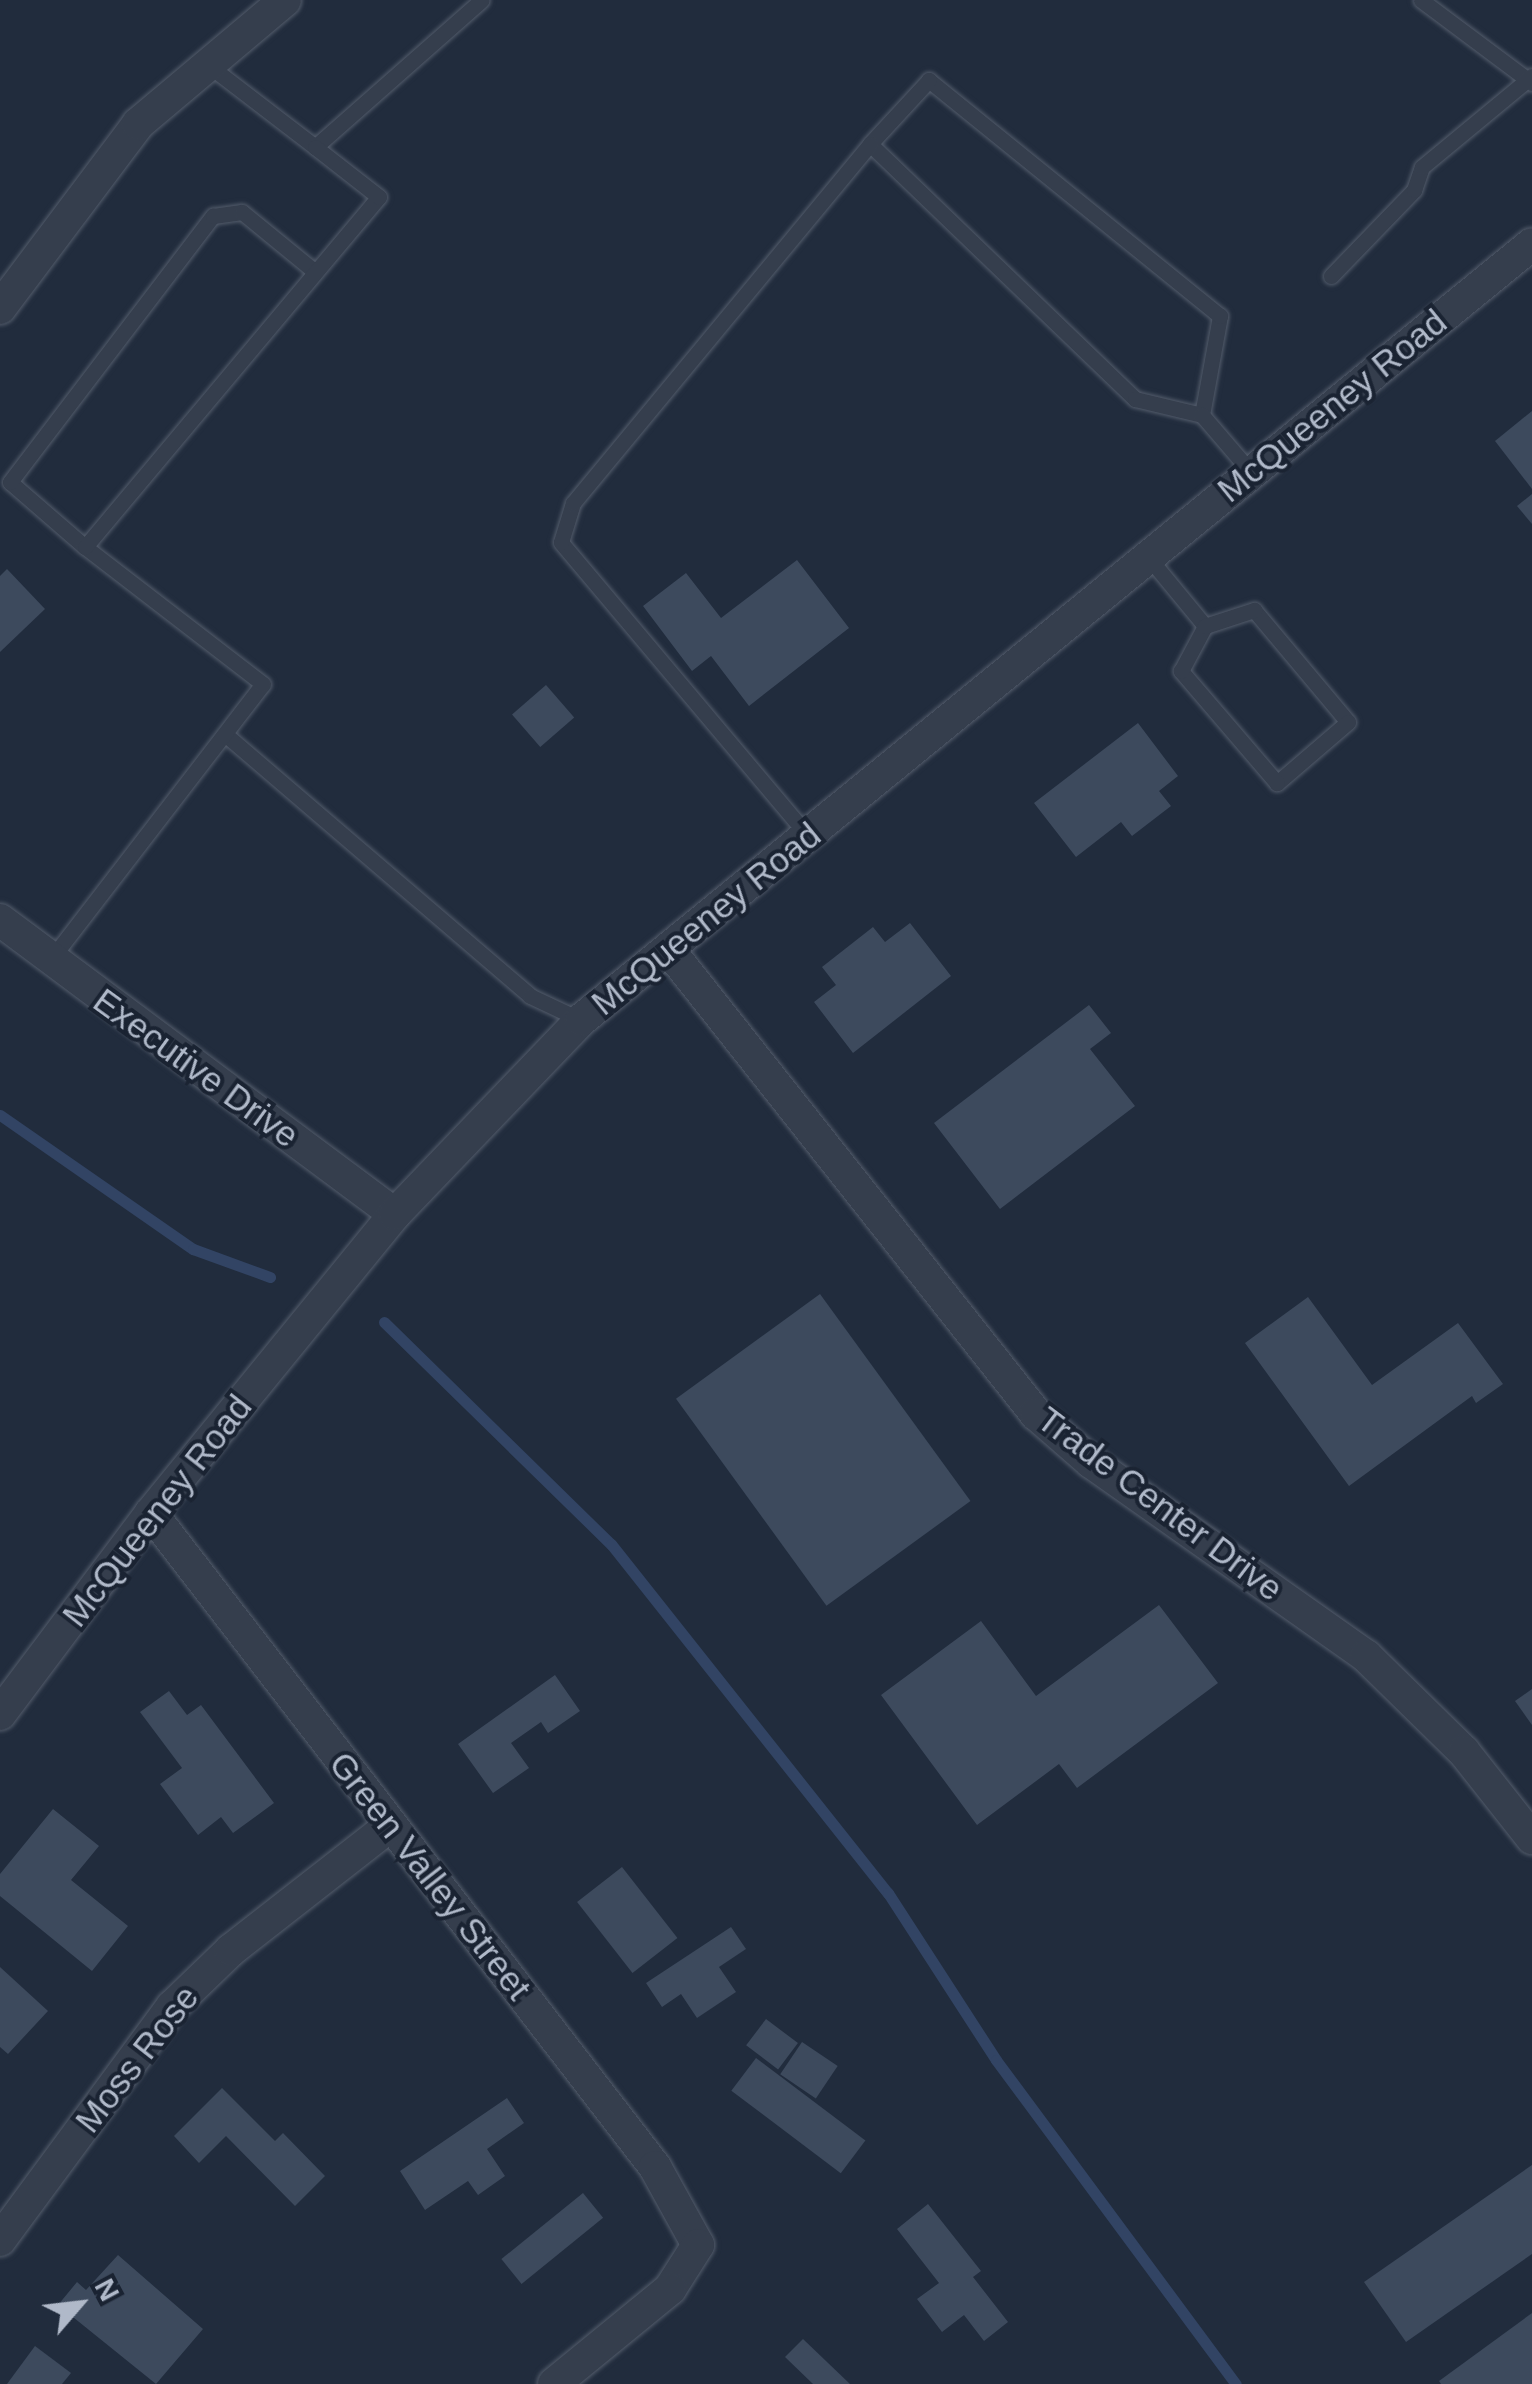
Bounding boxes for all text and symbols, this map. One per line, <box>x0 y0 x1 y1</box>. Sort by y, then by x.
street label: McQueeney Road <box>1209 301 1455 511</box>
street label: McQueeney Road <box>583 814 829 1024</box>
street label: Executive Drive <box>85 980 307 1156</box>
street label: McQueeney Road <box>54 1387 260 1635</box>
street label: Trade Center Drive <box>1029 1398 1291 1610</box>
street label: Green Valley Street <box>320 1744 540 2008</box>
street label: Moss Rose <box>67 1977 207 2141</box>
north arrow <box>30 2254 130 2354</box>
text: N <box>88 2273 125 2306</box>

